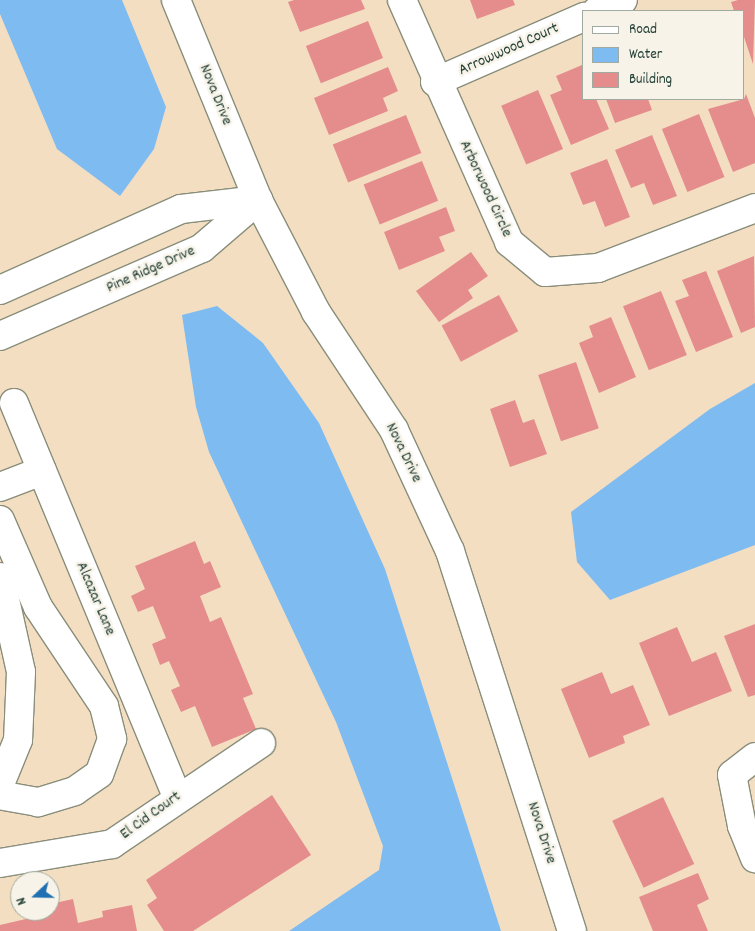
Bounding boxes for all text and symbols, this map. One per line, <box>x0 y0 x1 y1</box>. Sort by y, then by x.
legend <box>582 10 745 100</box>
street label: Arrowwood Court <box>456 19 562 81</box>
text: Road <box>629 19 657 41</box>
text: Water <box>629 44 662 66</box>
street label: Nova Drive <box>194 62 236 128</box>
text: Building <box>629 69 672 91</box>
street label: Arborwood Circle <box>454 138 516 240</box>
street label: Pine Ridge Drive <box>104 242 198 298</box>
street label: Nova Drive <box>380 420 426 486</box>
street label: Alcazar Lane <box>71 559 119 639</box>
street label: El Cid Court <box>117 788 185 844</box>
street label: Nova Drive <box>522 800 560 866</box>
north arrow <box>10 871 60 921</box>
text: N <box>11 894 33 908</box>

